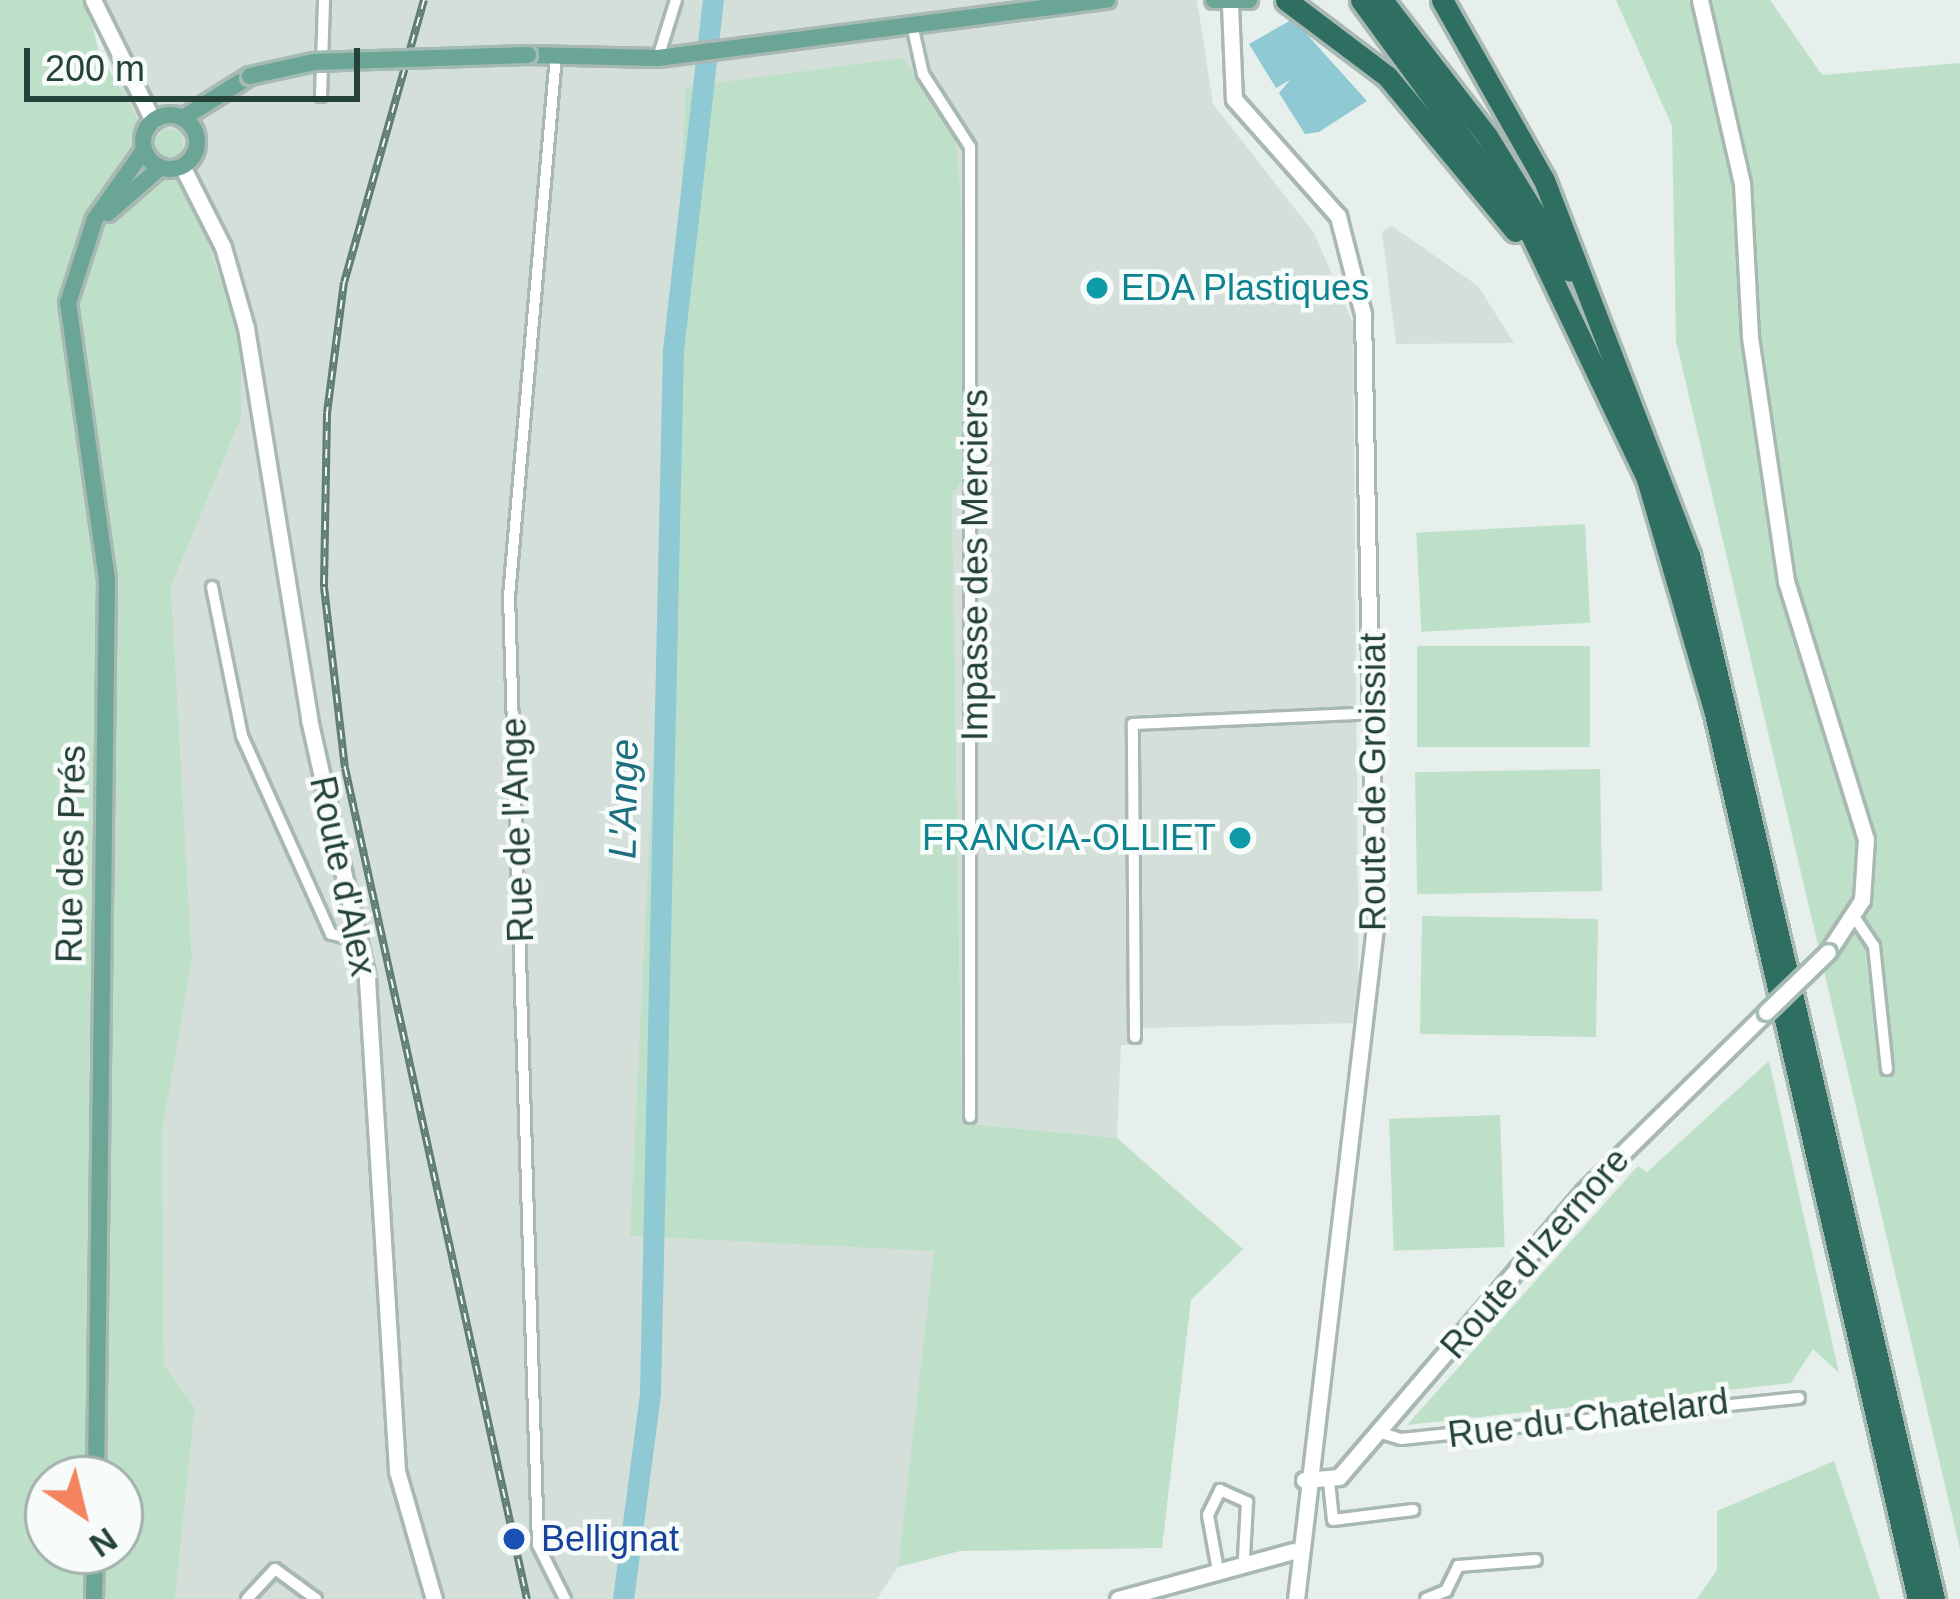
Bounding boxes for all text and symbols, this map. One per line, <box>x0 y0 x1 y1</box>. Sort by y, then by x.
scale bar <box>30 24 366 98</box>
text: 200 m <box>45 48 145 89</box>
place label: EDA Plastiques <box>1121 266 1371 310</box>
marker: EDA Plastiques <box>1084 275 1110 301</box>
street label: Impasse des Merciers <box>953 389 997 741</box>
street label: Route de Groissiat <box>1351 633 1395 931</box>
street label: Rue de l'Ange <box>491 717 543 943</box>
water label: L'Ange <box>600 738 648 860</box>
street label: Rue des Prés <box>48 745 94 963</box>
street label: Route d'Alex <box>301 772 385 980</box>
place label: FRANCIA-OLLIET <box>922 816 1216 860</box>
marker: FRANCIA-OLLIET <box>1227 825 1253 851</box>
street label: Route d'Izernore <box>1432 1139 1638 1367</box>
street label: Rue du Chatelard <box>1445 1379 1731 1457</box>
north arrow <box>24 1455 144 1575</box>
place label: Bellignat <box>541 1517 679 1561</box>
text: N <box>83 1520 124 1564</box>
marker: Bellignat <box>498 1523 530 1555</box>

